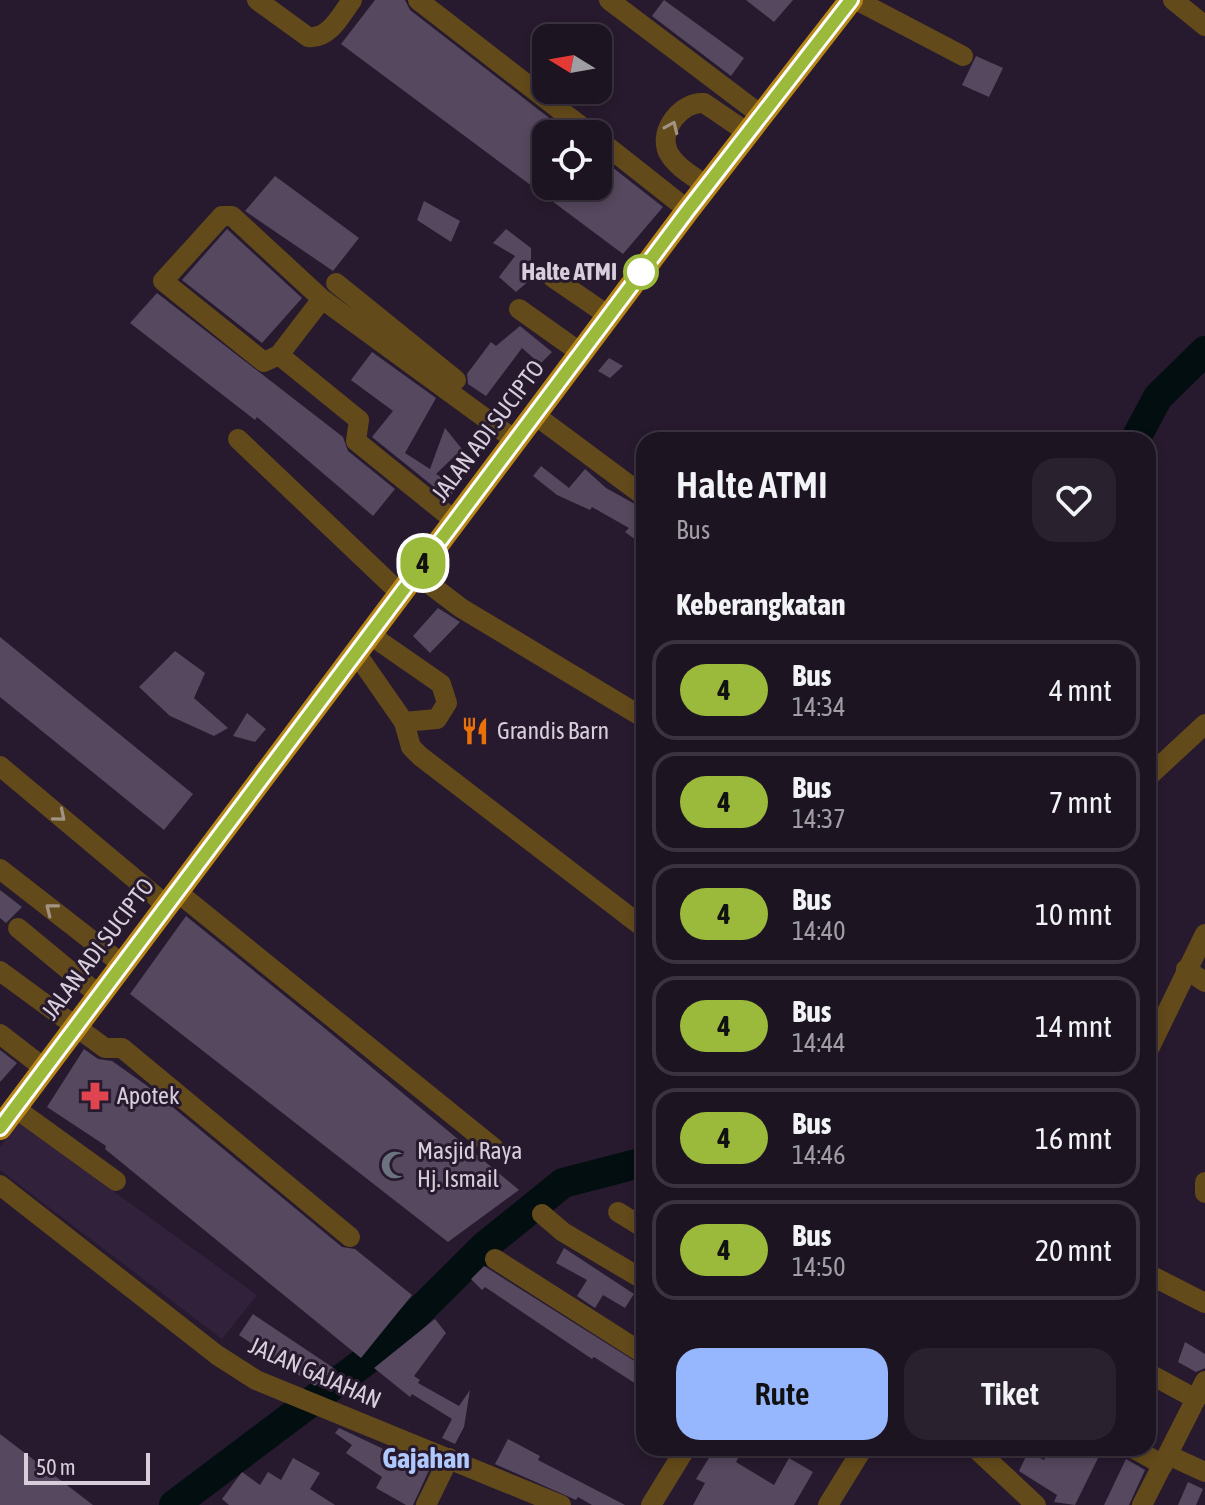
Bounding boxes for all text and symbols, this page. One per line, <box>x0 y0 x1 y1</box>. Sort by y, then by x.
north arrow <box>532 24 612 104</box>
map controls <box>532 24 612 200</box>
button: locate <box>532 120 612 200</box>
one-way arrow <box>662 121 678 136</box>
marker: Halte ATMI <box>624 255 658 289</box>
place label: Halte ATMI <box>521 258 617 285</box>
street label: JALAN ADI SUCIPTO <box>426 355 549 507</box>
button: heart <box>1032 458 1116 542</box>
text: Halte ATMI <box>676 463 828 506</box>
text: Bus <box>676 515 710 545</box>
line badge: 4 <box>397 537 449 589</box>
text: 4 <box>416 547 430 579</box>
text: Keberangkatan <box>676 587 846 621</box>
text: Bus <box>792 658 831 692</box>
text: 4 mnt <box>1049 673 1112 707</box>
text: 4 <box>717 674 731 706</box>
text: 14:34 <box>792 692 846 722</box>
restaurant icon: Grandis Barn <box>460 716 490 746</box>
place label: Grandis Barn <box>497 717 609 744</box>
text: Bus <box>792 770 831 804</box>
text: 7 mnt <box>1049 785 1112 819</box>
text: 4 <box>717 786 731 818</box>
text: 14:37 <box>792 804 846 834</box>
one-way arrow <box>51 806 65 821</box>
street label: JALAN ADI SUCIPTO <box>36 873 159 1025</box>
text: Bus <box>792 882 831 916</box>
text: 10 mnt <box>1035 897 1112 931</box>
text: 4 <box>717 898 731 930</box>
one-way arrow <box>45 904 60 918</box>
text: 14:40 <box>792 916 846 946</box>
text: Bus <box>792 994 831 1028</box>
text: 14 mnt <box>1035 1009 1112 1043</box>
text: 4 <box>717 1010 731 1042</box>
text: 14:44 <box>792 1028 846 1058</box>
pharmacy icon: Apotek <box>80 1081 110 1111</box>
place label: Apotek <box>117 1082 180 1109</box>
text: Bus <box>792 1106 831 1140</box>
text: 16 mnt <box>1035 1121 1112 1155</box>
text: 4 <box>717 1122 731 1154</box>
place label: Masjid Raya Hj. Ismail <box>417 1137 522 1192</box>
text: 14:46 <box>792 1140 846 1170</box>
mosque icon: Masjid Raya Hj. Ismail <box>380 1150 410 1180</box>
text: Bus <box>792 1218 831 1252</box>
text: 20 mnt <box>1035 1233 1112 1267</box>
text: 4 <box>717 1234 731 1266</box>
text: 14:50 <box>792 1252 846 1282</box>
street label: JALAN GAJAHAN <box>245 1331 385 1414</box>
button: Rute <box>676 1348 888 1440</box>
button: Tiket <box>904 1348 1116 1440</box>
district label: Gajahan <box>382 1442 470 1474</box>
scale bar <box>24 1449 150 1485</box>
text: 50 m <box>36 1454 76 1480</box>

